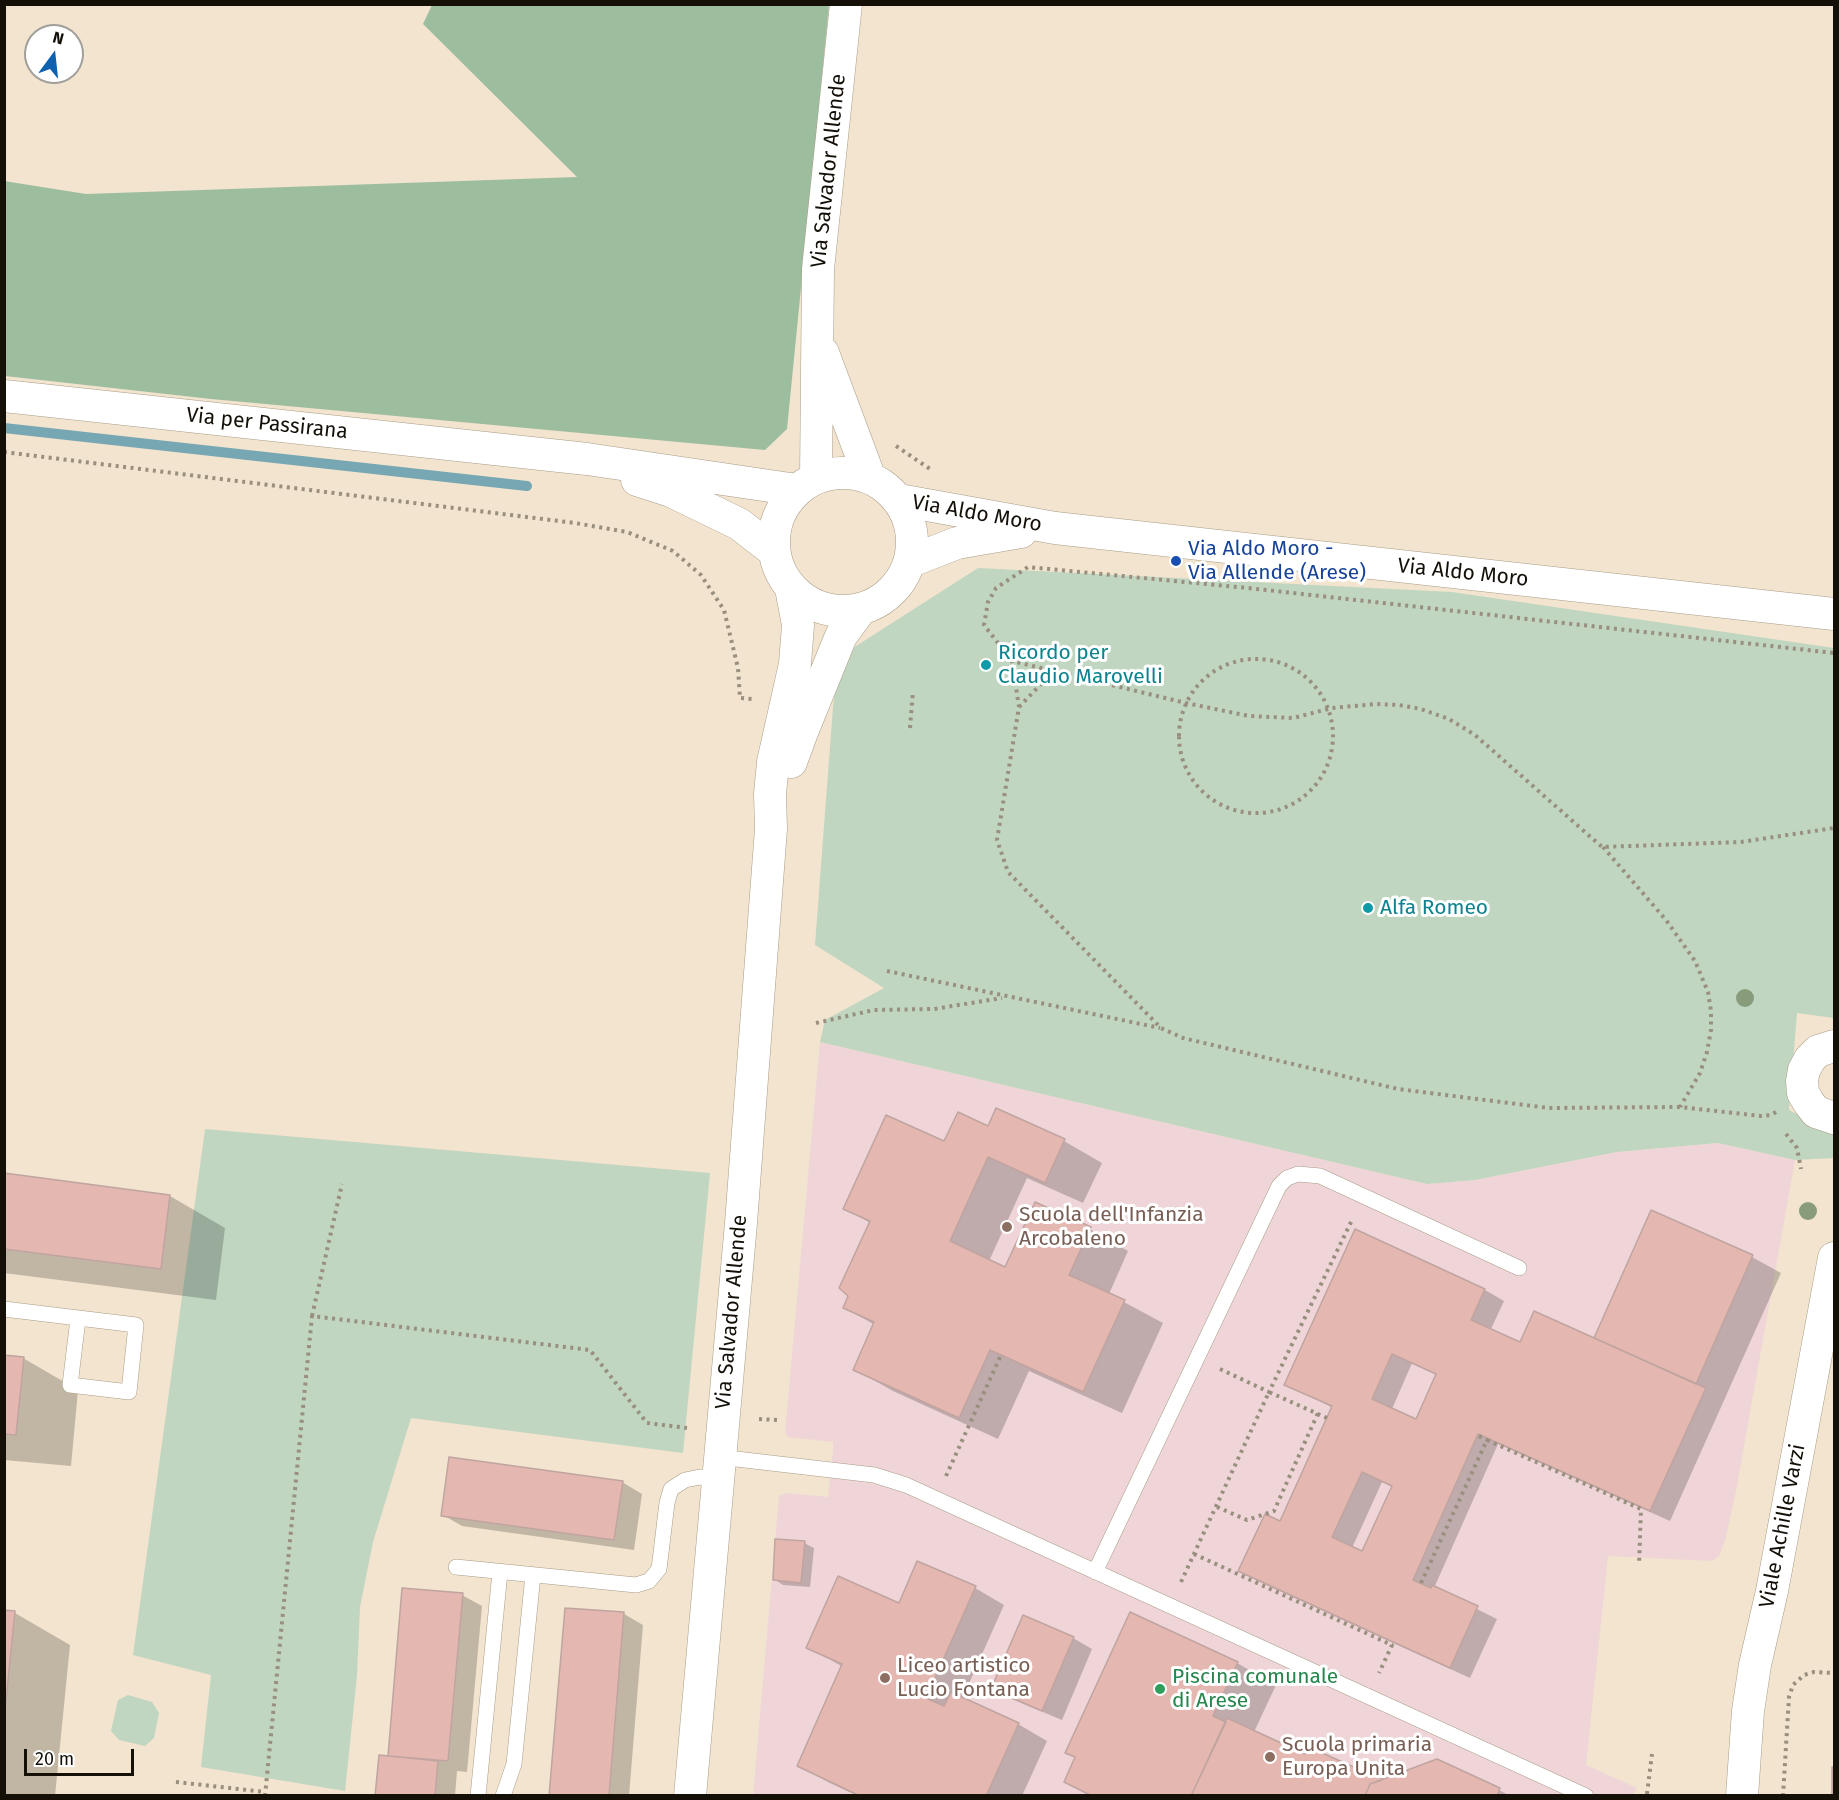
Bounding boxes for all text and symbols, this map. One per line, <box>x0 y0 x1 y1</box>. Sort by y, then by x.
north arrow <box>24 24 84 84</box>
text: N <box>51 28 66 49</box>
street label: Via Salvador Allende <box>806 73 852 269</box>
street label: Via per Passirana <box>185 403 349 445</box>
street label: Via Aldo Moro <box>910 490 1044 538</box>
place label: Via Aldo Moro - Via Allende (Arese) <box>1188 536 1366 586</box>
marker: Via Aldo Moro - Via Allende (Arese) <box>1169 554 1183 568</box>
street label: Via Aldo Moro <box>1396 554 1530 592</box>
place label: Ricordo per Claudio Marovelli <box>998 640 1163 690</box>
marker: Ricordo per Claudio Marovelli <box>979 658 993 672</box>
place label: Alfa Romeo <box>1380 895 1488 921</box>
marker: Alfa Romeo <box>1361 901 1375 915</box>
place label: Scuola dell'Infanzia Arcobaleno <box>1019 1202 1204 1252</box>
street label: Via Salvador Allende <box>711 1214 753 1410</box>
marker: Scuola dell'Infanzia Arcobaleno <box>1000 1220 1014 1234</box>
street label: Viale Achille Varzi <box>1755 1442 1811 1610</box>
place label: Liceo artistico Lucio Fontana <box>897 1653 1030 1703</box>
place label: Piscina comunale di Arese <box>1172 1664 1338 1714</box>
marker: Liceo artistico Lucio Fontana <box>878 1671 892 1685</box>
marker: Piscina comunale di Arese <box>1153 1682 1167 1696</box>
place label: Scuola primaria Europa Unita <box>1282 1732 1432 1782</box>
scale bar <box>27 1737 136 1775</box>
text: 20 m <box>35 1748 74 1770</box>
marker: Scuola primaria Europa Unita <box>1263 1750 1277 1764</box>

